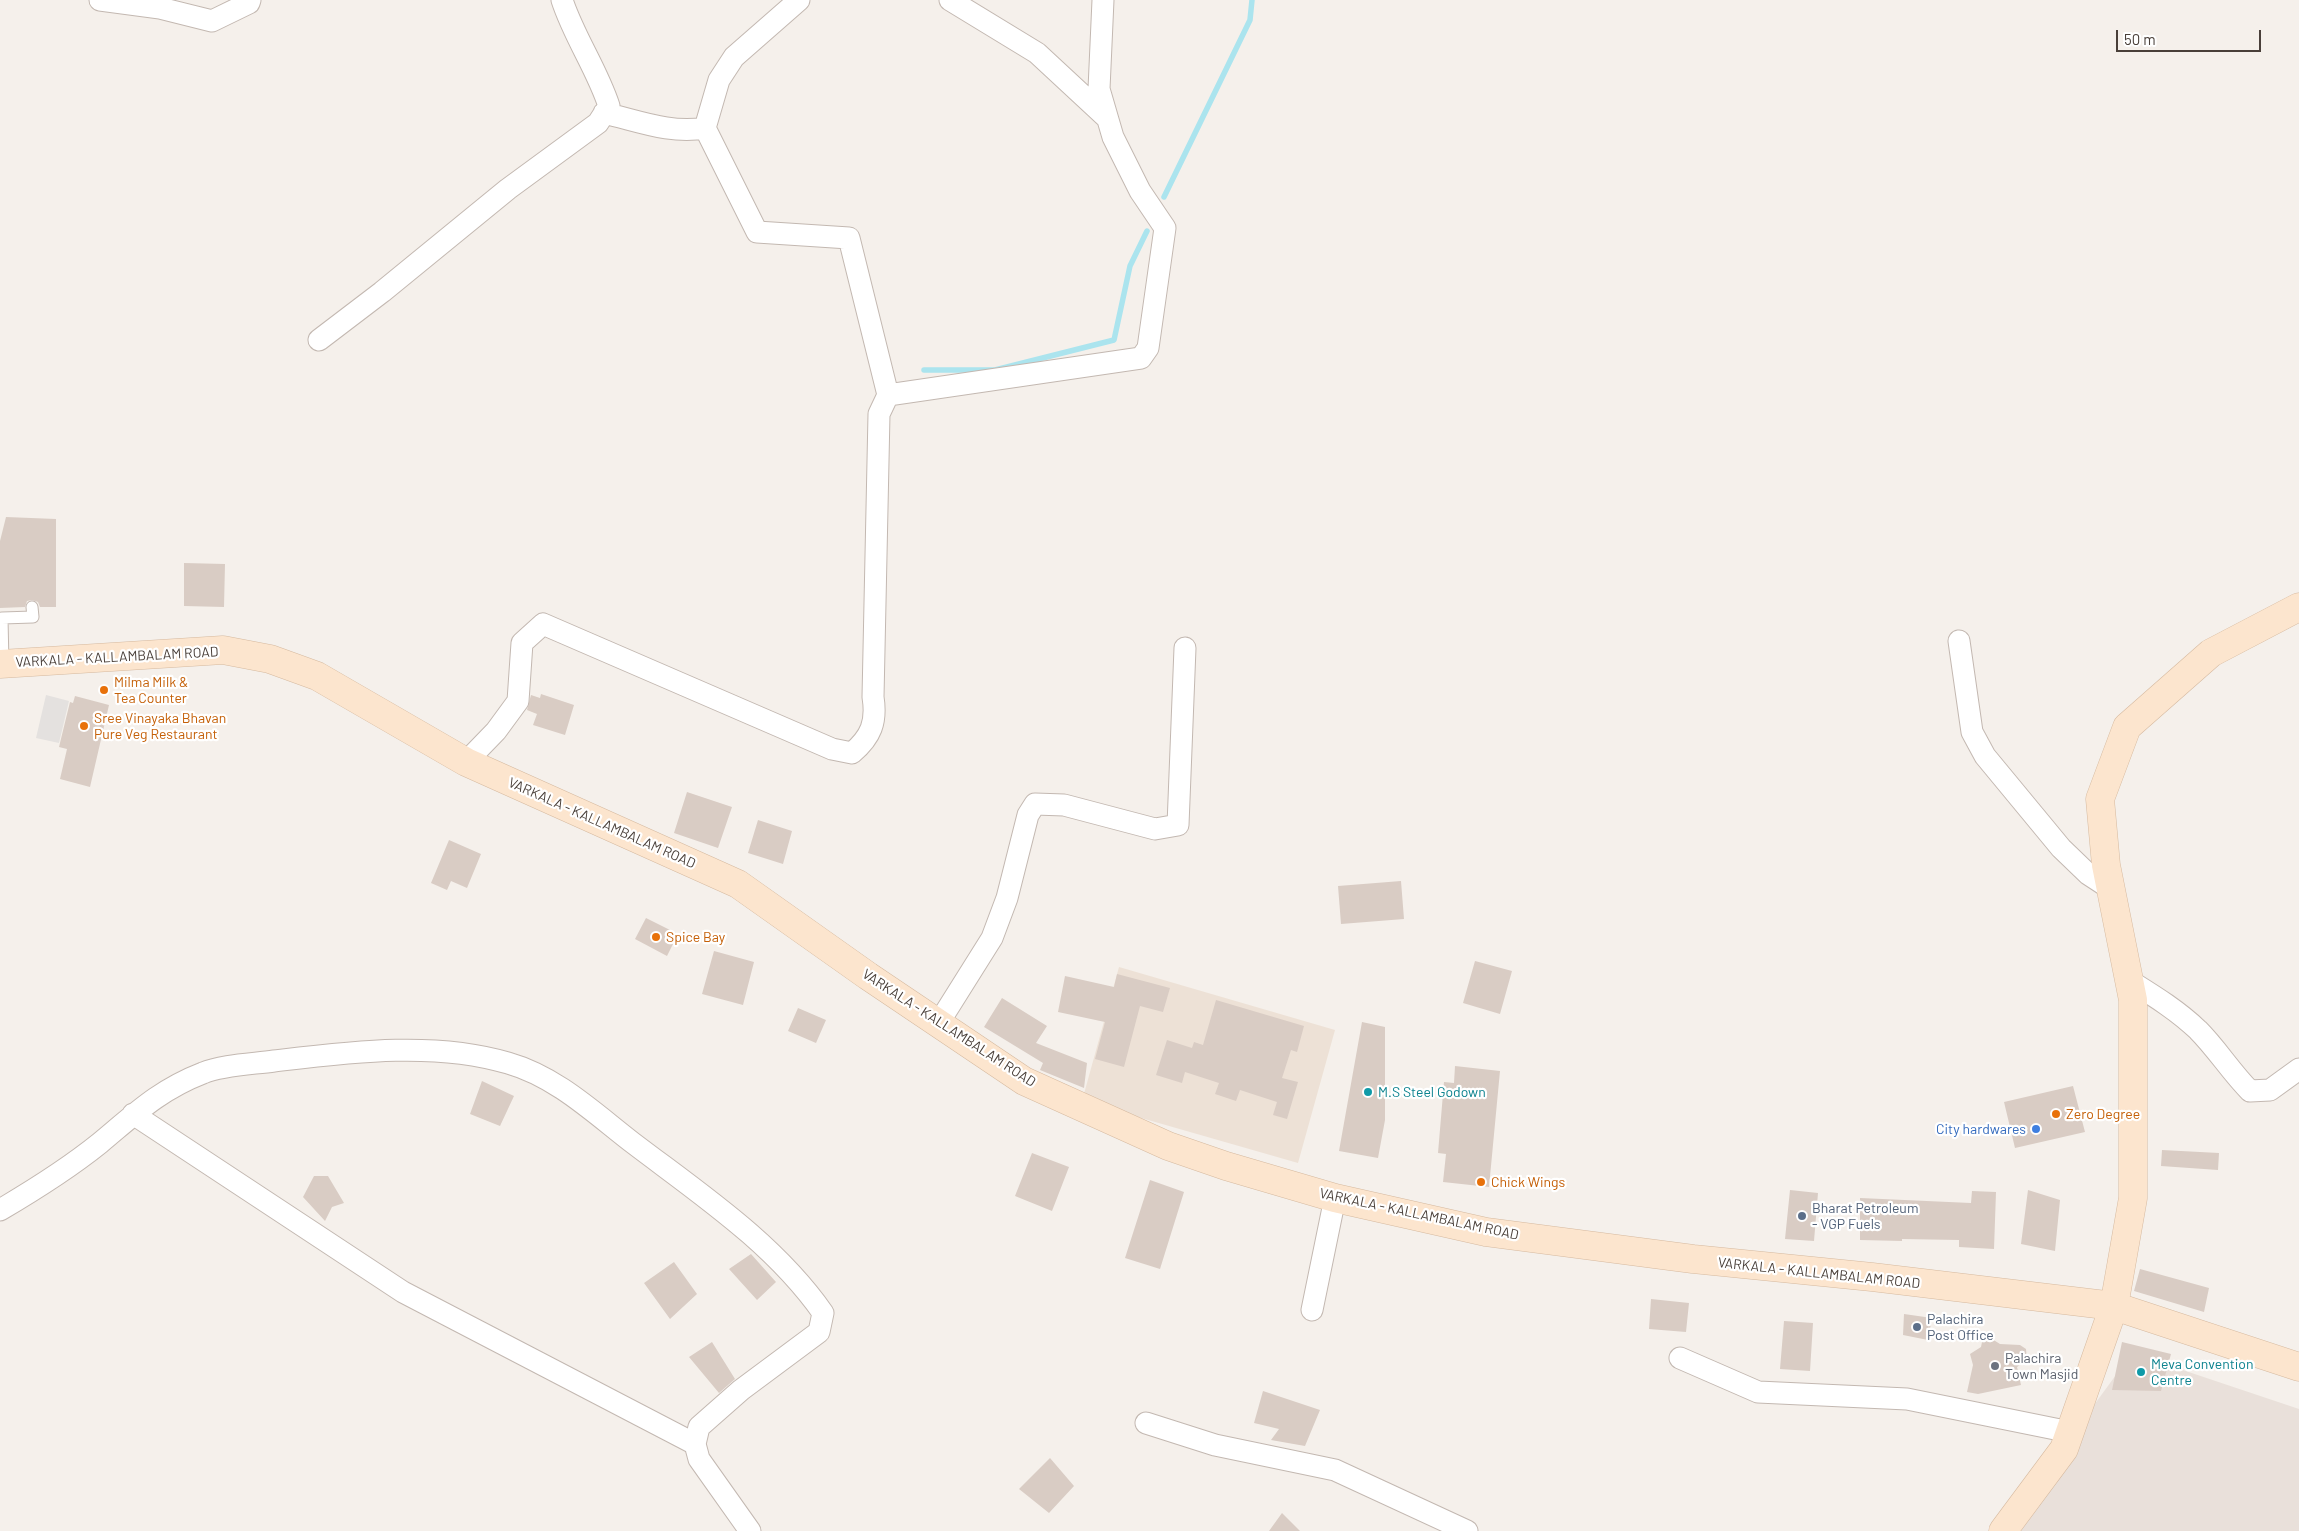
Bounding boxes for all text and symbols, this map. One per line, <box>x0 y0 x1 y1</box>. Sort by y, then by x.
scale bar <box>2119 20 2264 52</box>
text: 50 m <box>2124 30 2156 48</box>
street label: VARKALA - KALLAMBALAM ROAD <box>15 643 219 671</box>
place label: Milma Milk & Tea Counter <box>114 674 188 706</box>
marker: Milma Milk & Tea Counter <box>98 684 110 696</box>
place label: Sree Vinayaka Bhavan Pure Veg Restaurant <box>94 710 226 742</box>
marker: Sree Vinayaka Bhavan Pure Veg Restaurant <box>78 720 90 732</box>
street label: VARKALA - KALLAMBALAM ROAD <box>506 774 698 872</box>
place label: Spice Bay <box>666 929 725 945</box>
marker: Spice Bay <box>650 931 662 943</box>
street label: VARKALA - KALLAMBALAM ROAD <box>859 966 1039 1090</box>
place label: M.S Steel Godown <box>1378 1084 1486 1100</box>
marker: M.S Steel Godown <box>1362 1086 1374 1098</box>
place label: Zero Degree <box>2066 1106 2140 1122</box>
marker: Zero Degree <box>2050 1108 2062 1120</box>
place label: City hardwares <box>1936 1121 2026 1137</box>
marker: City hardwares <box>2030 1123 2042 1135</box>
place label: Chick Wings <box>1491 1174 1565 1190</box>
marker: Chick Wings <box>1475 1176 1487 1188</box>
street label: VARKALA - KALLAMBALAM ROAD <box>1318 1185 1520 1243</box>
place label: Bharat Petroleum - VGP Fuels <box>1812 1200 1918 1232</box>
marker: Bharat Petroleum - VGP Fuels <box>1796 1210 1808 1222</box>
street label: VARKALA - KALLAMBALAM ROAD <box>1717 1254 1921 1292</box>
place label: Palachira Post Office <box>1927 1311 1994 1344</box>
marker: Palachira Post Office <box>1911 1321 1923 1333</box>
place label: Palachira Town Masjid <box>2005 1350 2078 1382</box>
place label: Meva Convention Centre <box>2151 1356 2254 1388</box>
marker: Palachira Town Masjid <box>1989 1360 2001 1372</box>
marker: Meva Convention Centre <box>2135 1366 2147 1378</box>

